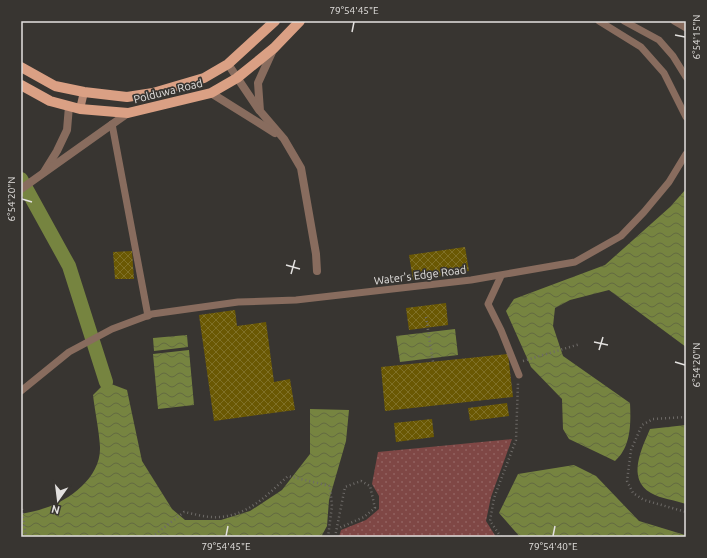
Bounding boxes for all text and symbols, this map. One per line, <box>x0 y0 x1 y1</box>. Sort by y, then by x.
text: 79°54'45"E <box>329 5 379 16</box>
text: 6°54'15"N <box>691 15 702 59</box>
street label: Polduwa Road <box>132 77 204 105</box>
text: 6°54'20"N <box>6 177 17 221</box>
street label: Water's Edge Road <box>373 263 467 287</box>
text: 6°54'20"N <box>691 343 702 387</box>
north arrow <box>38 480 78 520</box>
text: N <box>50 503 61 517</box>
text: 79°54'45"E <box>201 541 251 552</box>
text: 79°54'40"E <box>528 541 578 552</box>

